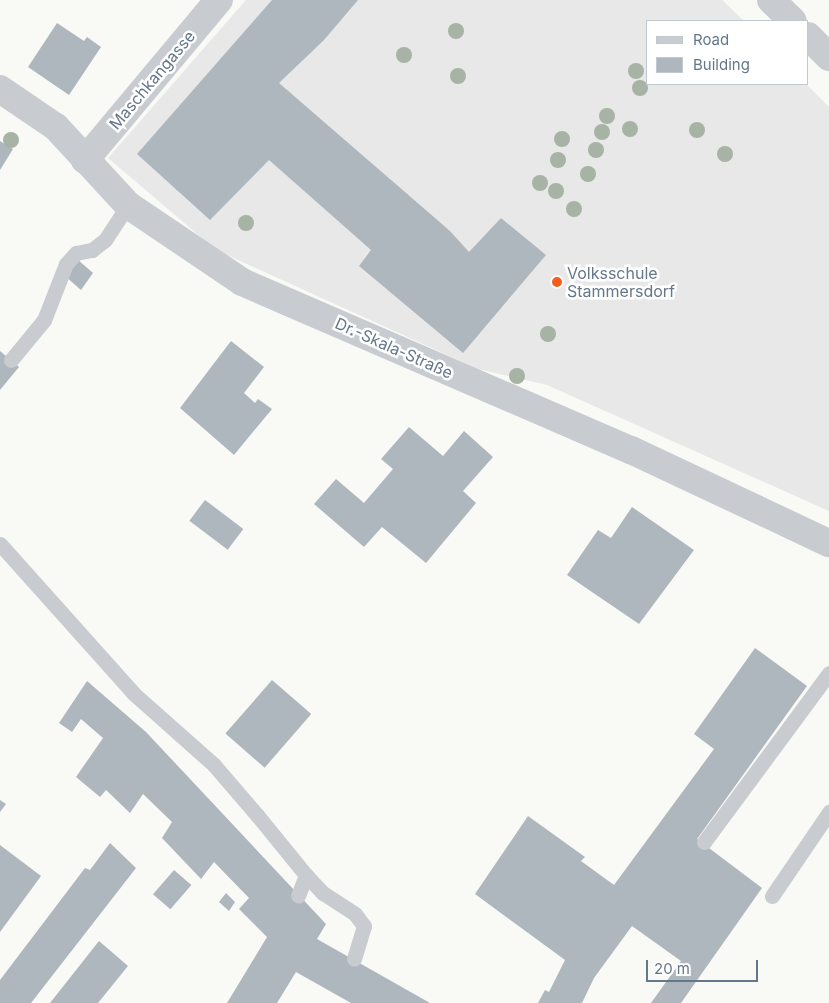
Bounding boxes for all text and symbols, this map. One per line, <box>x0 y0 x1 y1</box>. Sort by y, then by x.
legend <box>646 20 809 85</box>
street label: Maschkangasse <box>105 27 199 133</box>
text: Road <box>693 30 729 49</box>
text: Building <box>693 55 750 74</box>
place label: Volksschule Stammersdorf <box>567 263 675 301</box>
marker: Volksschule Stammersdorf <box>551 276 563 288</box>
street label: Dr.-Skala-Straße <box>332 314 456 382</box>
scale bar <box>649 950 762 982</box>
text: 20 m <box>654 959 690 978</box>

